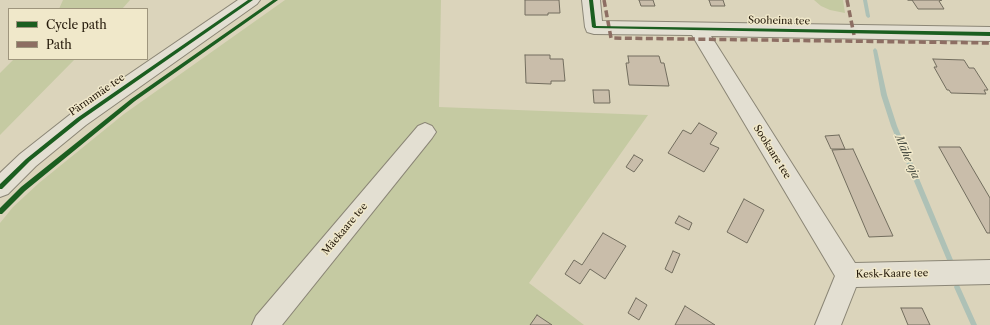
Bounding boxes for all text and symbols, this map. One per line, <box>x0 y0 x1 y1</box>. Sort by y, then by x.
legend <box>8 8 148 60</box>
street label: Sooheina tee <box>748 14 810 28</box>
text: Cycle path <box>46 17 107 32</box>
text: Path <box>46 37 72 52</box>
street label: Pärnamäe tee <box>67 71 127 119</box>
street label: Sookaare tee <box>751 123 793 181</box>
water label: Mähe oja <box>892 133 922 181</box>
street label: Mäekaare tee <box>320 201 370 257</box>
street label: Kesk-Kaare tee <box>856 267 928 281</box>

